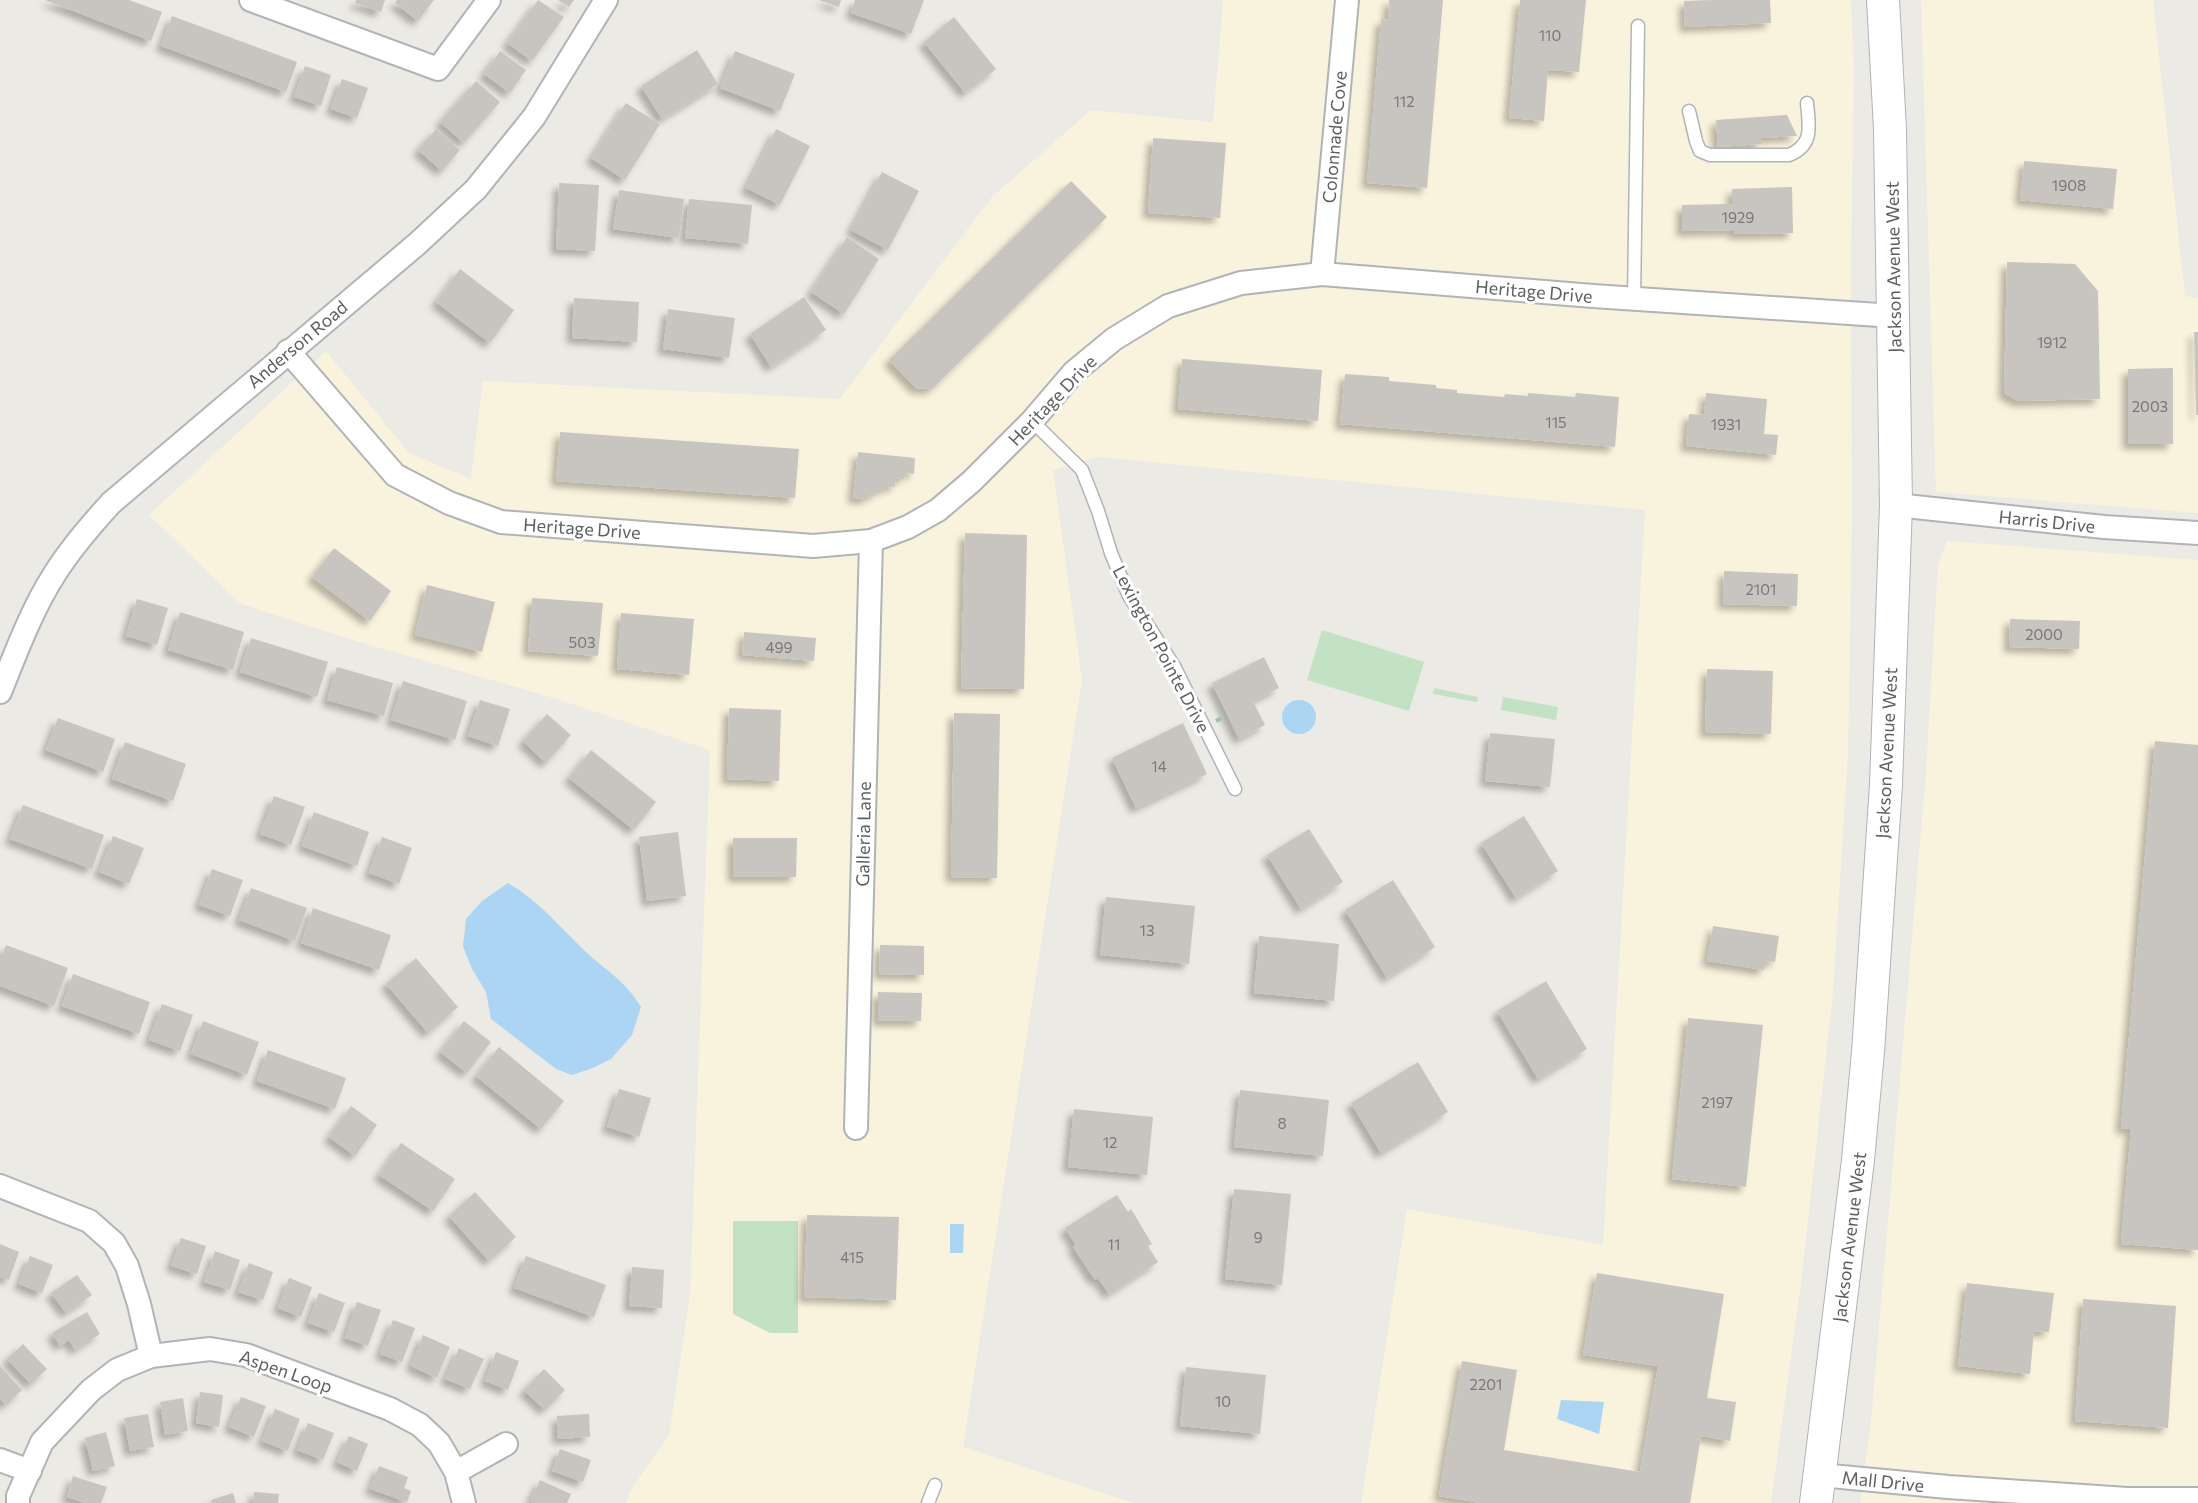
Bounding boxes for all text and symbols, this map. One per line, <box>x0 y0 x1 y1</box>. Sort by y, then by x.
house number: 110 <box>1539 26 1561 44</box>
street label: Colonnade Cove <box>1317 70 1351 204</box>
house number: 112 <box>1393 92 1415 110</box>
house number: 1908 <box>2052 176 2086 194</box>
street label: Jackson Avenue West <box>1881 181 1905 353</box>
house number: 1929 <box>1722 208 1754 226</box>
street label: Heritage Drive <box>1474 275 1594 307</box>
street label: Anderson Road <box>242 296 352 392</box>
house number: 1912 <box>2037 333 2067 351</box>
street label: Heritage Drive <box>1003 350 1101 450</box>
house number: 2003 <box>2132 397 2168 415</box>
house number: 115 <box>1545 413 1567 431</box>
house number: 1931 <box>1711 415 1741 433</box>
street label: Harris Drive <box>1998 505 2096 537</box>
street label: Heritage Drive <box>523 513 641 543</box>
street label: Lexington Pointe Drive <box>1109 562 1215 736</box>
house number: 2101 <box>1746 580 1776 598</box>
house number: 2000 <box>2025 625 2063 643</box>
house number: 503 <box>569 633 595 651</box>
house number: 499 <box>765 638 793 656</box>
street label: Jackson Avenue West <box>1871 667 1901 839</box>
house number: 14 <box>1151 757 1167 775</box>
street label: Galleria Lane <box>851 781 875 887</box>
house number: 13 <box>1140 921 1154 939</box>
house number: 2197 <box>1701 1093 1733 1111</box>
house number: 8 <box>1277 1114 1287 1132</box>
house number: 12 <box>1103 1133 1117 1151</box>
street label: Jackson Avenue West <box>1828 1151 1870 1323</box>
house number: 9 <box>1253 1228 1263 1246</box>
house number: 11 <box>1108 1235 1120 1253</box>
house number: 415 <box>840 1248 864 1266</box>
street label: Aspen Loop <box>237 1345 335 1397</box>
house number: 2201 <box>1470 1375 1502 1393</box>
house number: 10 <box>1215 1392 1231 1410</box>
street label: Mall Drive <box>1841 1466 1925 1496</box>

